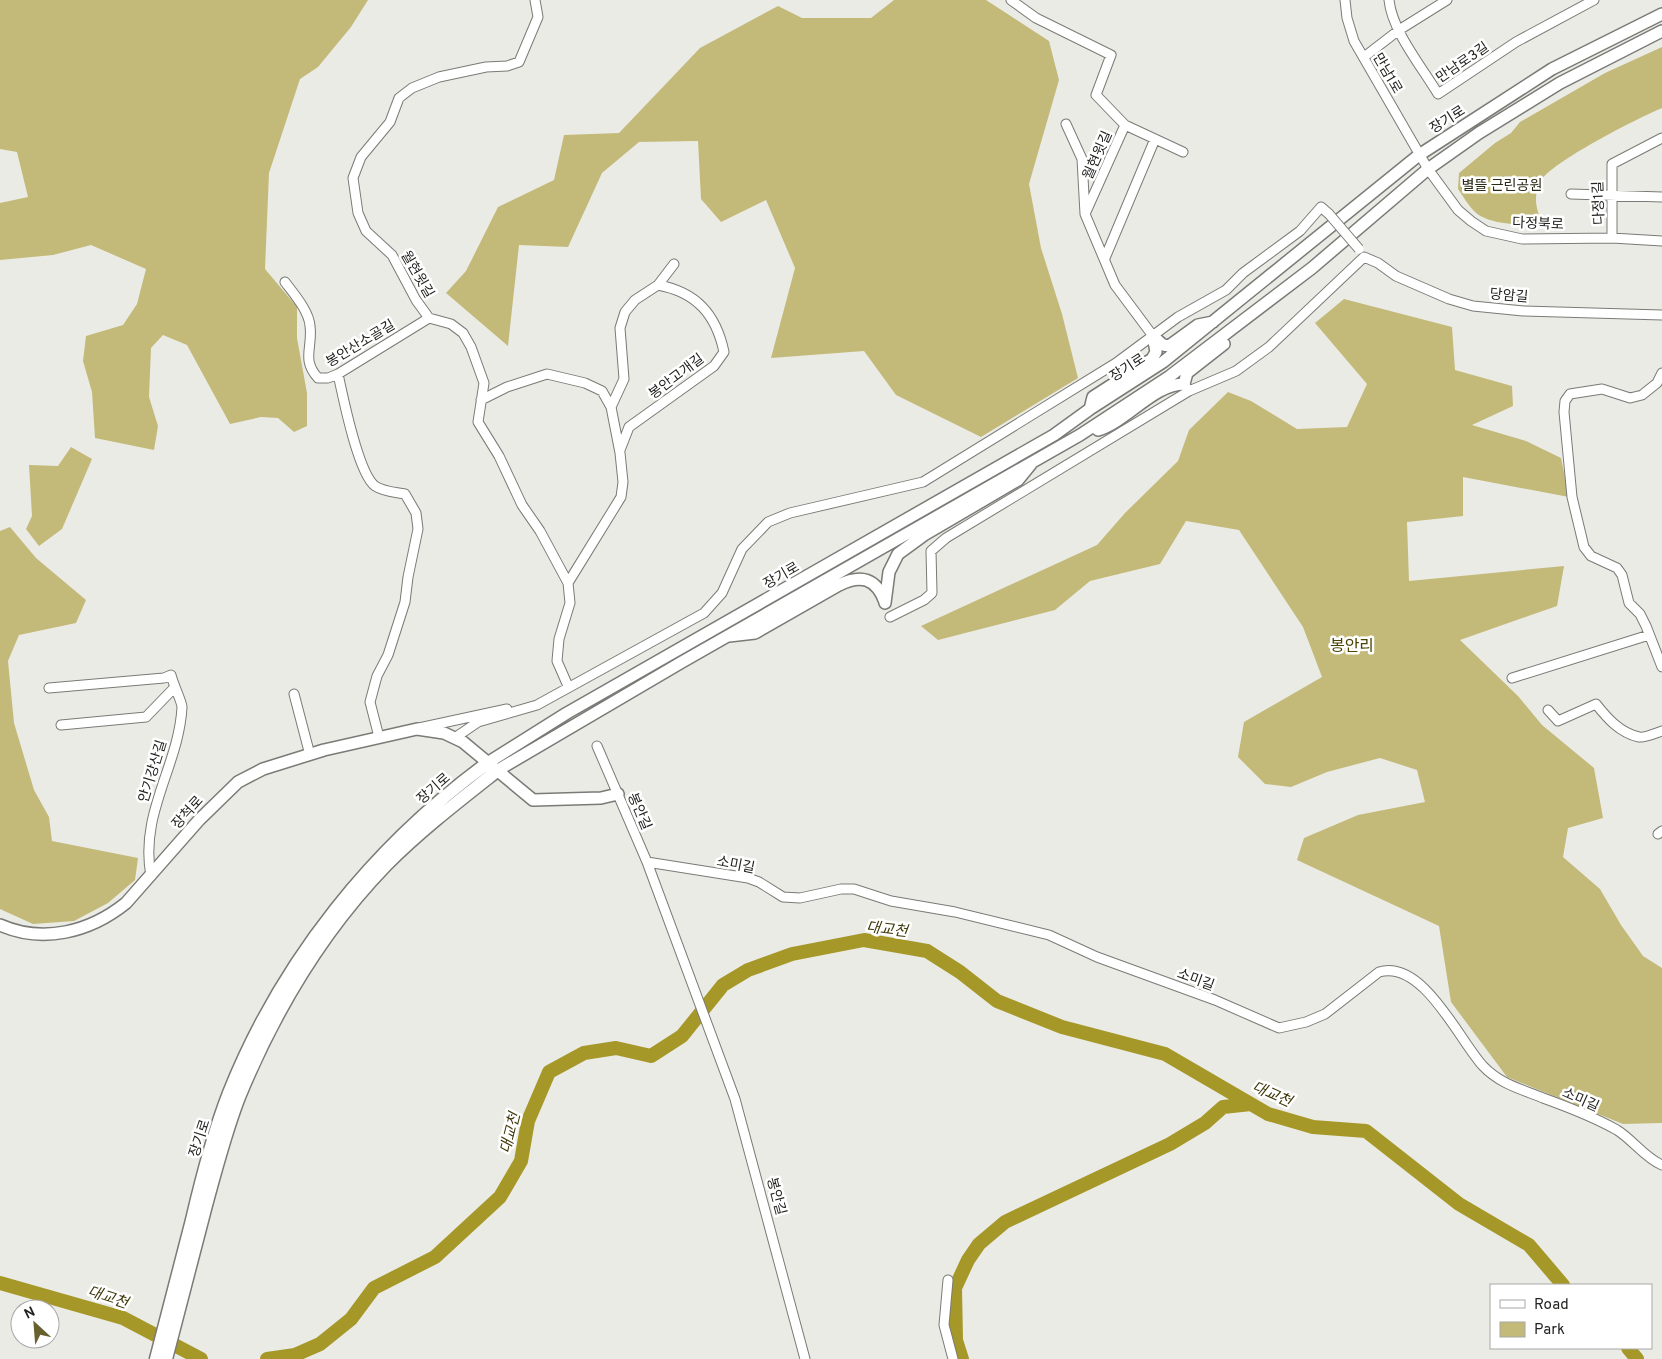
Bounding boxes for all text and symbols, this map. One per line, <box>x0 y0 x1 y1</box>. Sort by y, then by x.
street label: 만남로3길 <box>1433 39 1492 87</box>
street label: 만남1로 <box>1368 51 1405 97</box>
street label: 장기로 <box>1427 103 1469 138</box>
street label: 월현윗길 <box>1079 128 1117 183</box>
park label: 별뜰 근린공원 <box>1462 178 1542 195</box>
street label: 다정1길 <box>1590 181 1609 225</box>
street label: 다정북로 <box>1512 215 1564 234</box>
street label: 월현윗길 <box>396 248 438 301</box>
street label: 당암길 <box>1489 286 1529 307</box>
street label: 봉안산소골길 <box>323 317 398 371</box>
street label: 봉안고개길 <box>646 351 708 403</box>
street label: 장기로 <box>1107 351 1149 386</box>
street label: 장기로 <box>761 559 803 593</box>
district label: 봉안리 <box>1330 637 1374 657</box>
street label: 안기강산길 <box>136 738 171 805</box>
street label: 장기로 <box>414 770 454 808</box>
street label: 봉안길 <box>623 790 654 833</box>
street label: 장척로 <box>168 792 207 833</box>
street label: 소미길 <box>715 853 756 878</box>
water label: 대교천 <box>865 919 911 943</box>
street label: 소미길 <box>1174 966 1217 995</box>
water label: 대교천 <box>1249 1078 1296 1113</box>
street label: 소미길 <box>1559 1085 1601 1116</box>
water label: 대교천 <box>497 1109 526 1156</box>
street label: 장기로 <box>186 1117 215 1159</box>
street label: 봉안길 <box>762 1176 789 1217</box>
water label: 대교천 <box>85 1283 132 1315</box>
legend <box>1490 1284 1652 1349</box>
text: Road <box>1534 1296 1569 1315</box>
north arrow <box>10 1299 60 1349</box>
text: N <box>22 1304 38 1324</box>
text: Park <box>1534 1321 1565 1340</box>

